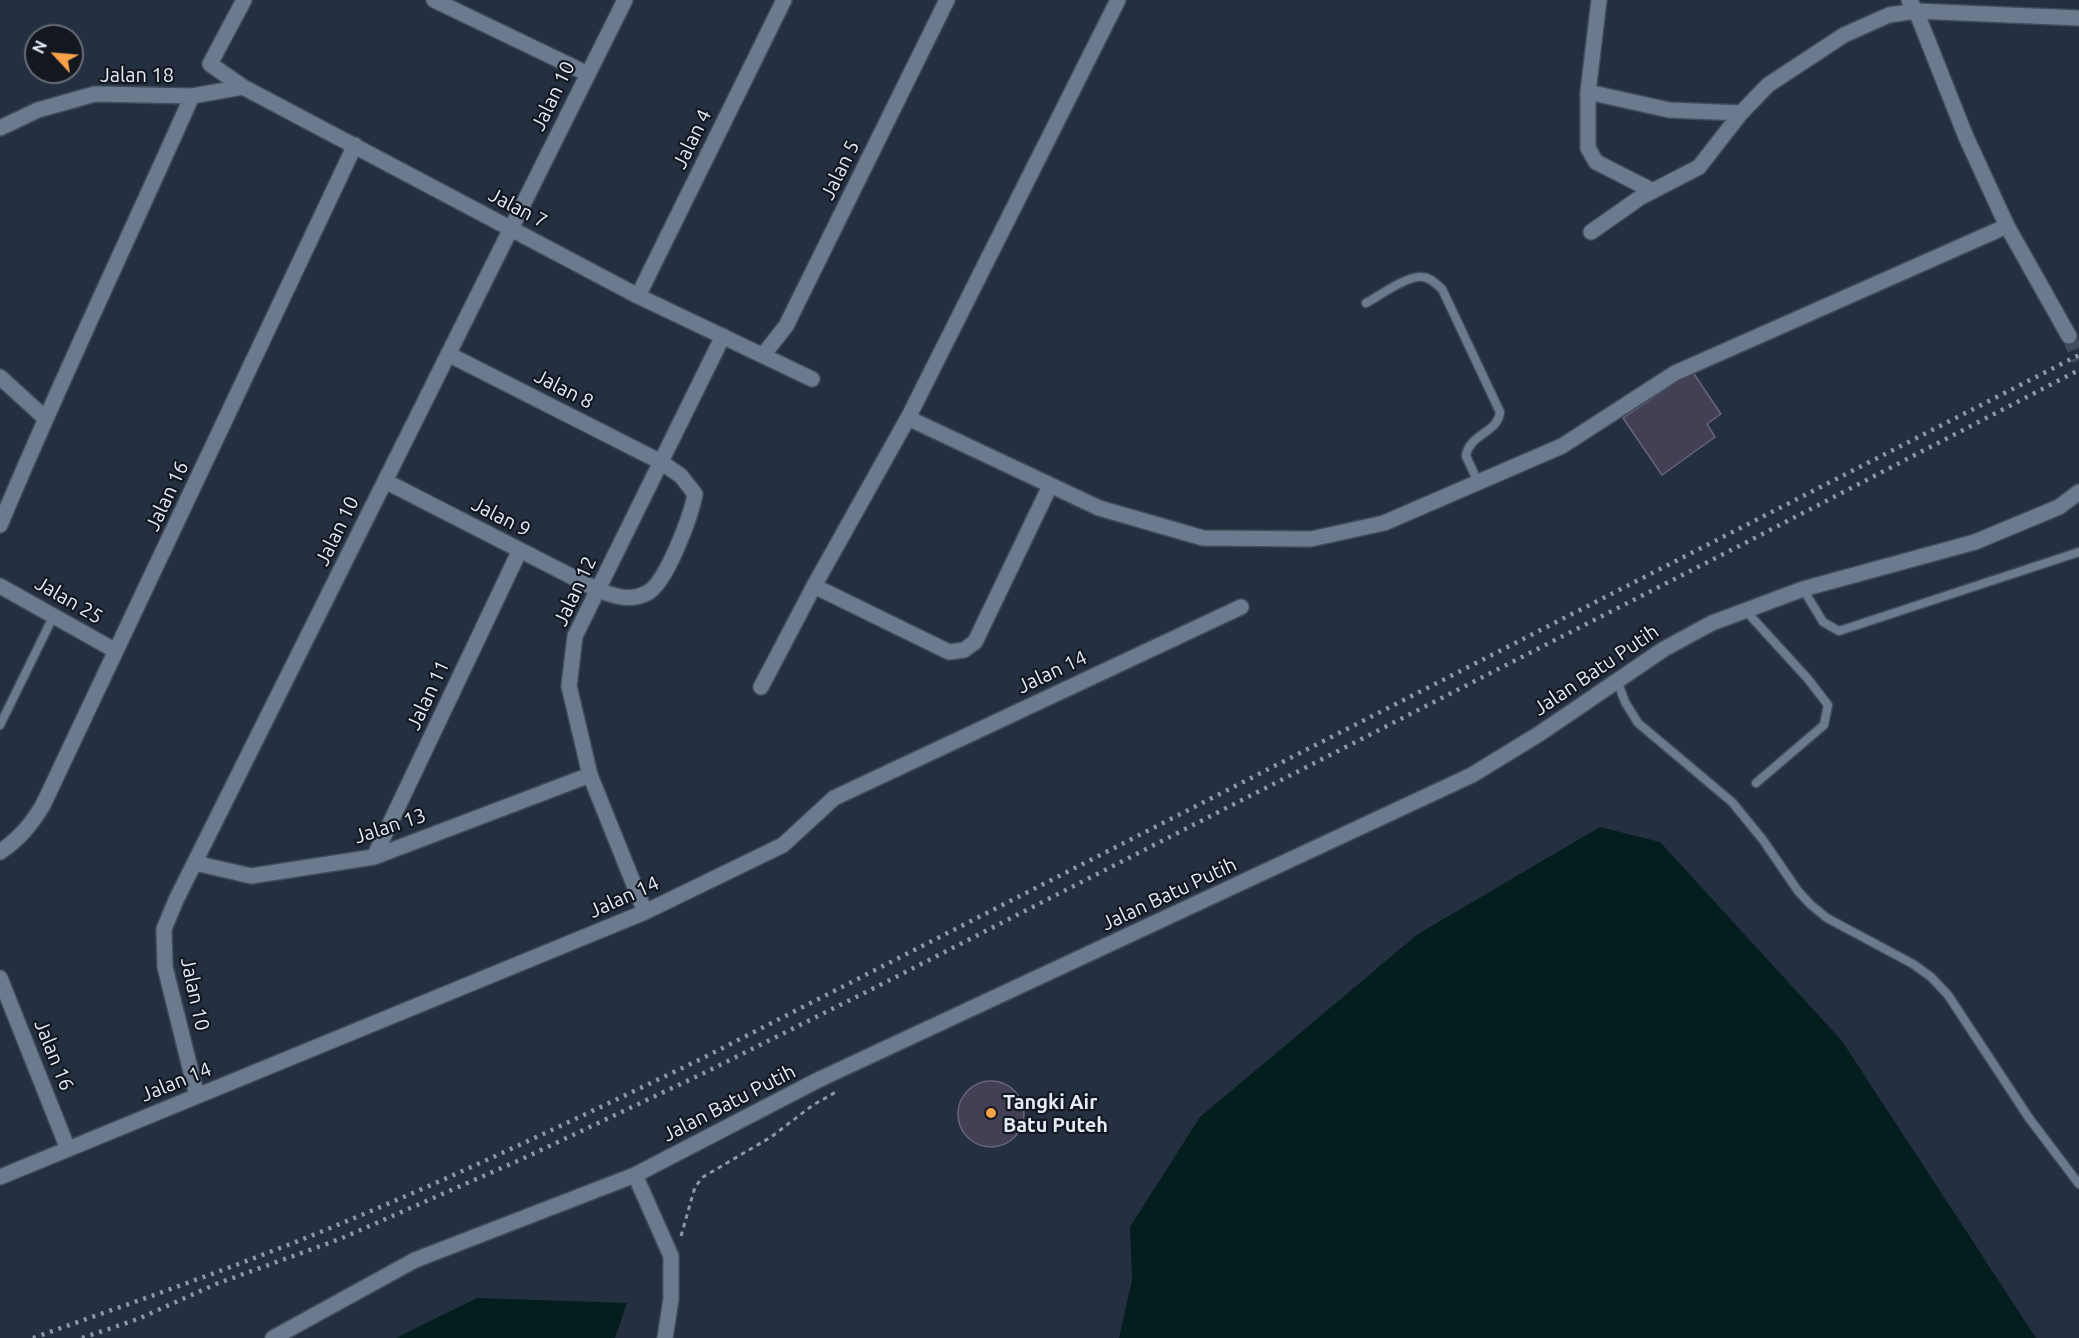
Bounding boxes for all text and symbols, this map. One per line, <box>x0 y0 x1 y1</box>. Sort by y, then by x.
north arrow <box>24 24 84 84</box>
text: N <box>29 38 50 56</box>
street label: Jalan 10 <box>526 57 580 135</box>
street label: Jalan 18 <box>100 63 174 87</box>
street label: Jalan 4 <box>667 105 717 173</box>
street label: Jalan 5 <box>815 136 865 204</box>
street label: Jalan 7 <box>485 183 551 233</box>
street label: Jalan 8 <box>531 364 597 414</box>
street label: Jalan 16 <box>140 457 194 535</box>
street label: Jalan 10 <box>310 492 364 570</box>
street label: Jalan 9 <box>468 492 534 542</box>
street label: Jalan 12 <box>548 552 602 630</box>
street label: Jalan 25 <box>31 571 107 629</box>
street label: Jalan Batu Putih <box>1529 619 1663 721</box>
street label: Jalan 14 <box>1013 645 1091 699</box>
street label: Jalan 11 <box>401 656 455 734</box>
street label: Jalan 13 <box>351 803 429 849</box>
street label: Jalan Batu Putih <box>1098 852 1240 936</box>
street label: Jalan 14 <box>585 871 663 923</box>
street label: Jalan 10 <box>176 955 214 1033</box>
street label: Jalan 16 <box>29 1016 79 1094</box>
street label: Jalan 14 <box>137 1057 215 1107</box>
street label: Jalan Batu Putih <box>658 1059 800 1147</box>
place label: Tangki Air Batu Puteh <box>1003 1090 1108 1137</box>
marker: Tangki Air Batu Puteh <box>984 1106 998 1120</box>

